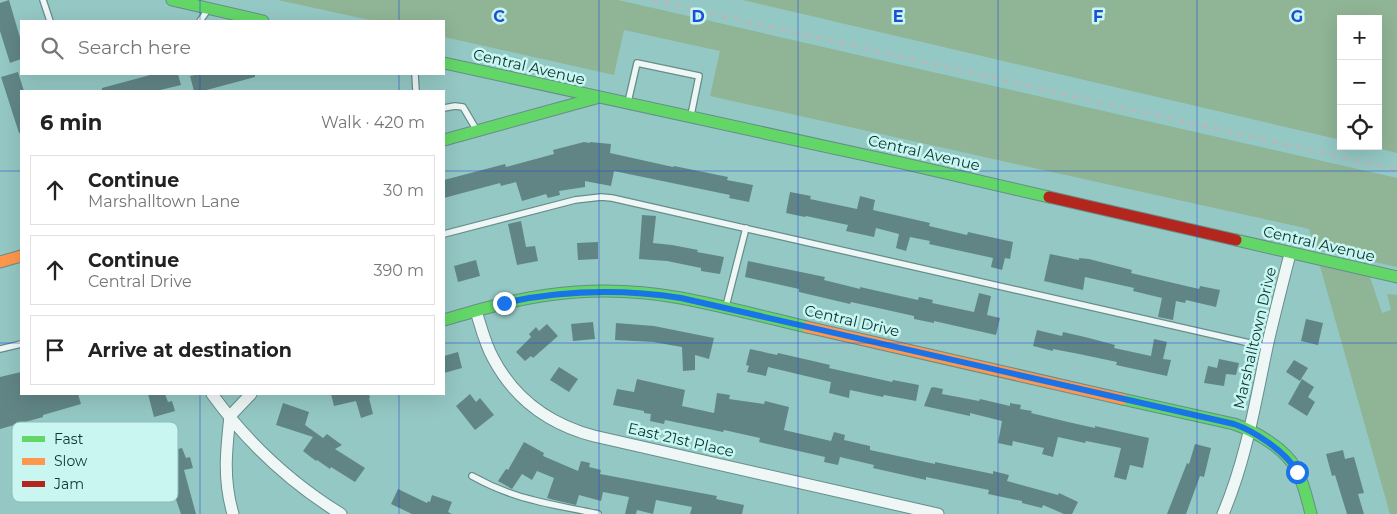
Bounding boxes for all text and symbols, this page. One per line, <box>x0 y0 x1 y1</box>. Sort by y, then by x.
text: C <box>493 7 505 26</box>
text: D <box>691 7 705 26</box>
text: E <box>893 7 903 26</box>
text: F <box>1093 7 1103 26</box>
text: G <box>1291 7 1303 26</box>
map controls <box>1337 15 1382 150</box>
button: + <box>1337 15 1382 60</box>
search box <box>20 20 445 75</box>
icon: search <box>38 34 66 62</box>
text: Search here <box>78 36 191 59</box>
street label: Central Avenue <box>471 44 587 89</box>
button: − <box>1337 60 1382 105</box>
button: locate <box>1337 105 1382 150</box>
text: 6 min <box>40 110 102 135</box>
text: Walk · 420 m <box>321 113 425 132</box>
street label: Central Avenue <box>866 130 982 175</box>
text: Continue <box>88 169 179 192</box>
icon: ahead <box>41 176 69 204</box>
text: 30 m <box>383 181 424 200</box>
text: Marshalltown Lane <box>88 192 240 211</box>
street label: Central Avenue <box>1261 221 1377 266</box>
text: Continue <box>88 249 179 272</box>
icon: ahead <box>41 256 69 284</box>
text: 390 m <box>373 261 424 280</box>
street label: Marshalltown Drive <box>1229 265 1280 411</box>
text: Central Drive <box>88 272 192 291</box>
route end <box>493 292 516 315</box>
street label: Central Drive <box>803 300 902 341</box>
icon: arrive <box>41 336 69 364</box>
text: Arrive at destination <box>88 339 292 362</box>
street label: East 21st Place <box>626 418 736 461</box>
legend <box>12 422 178 502</box>
text: Fast <box>54 430 84 448</box>
text: Slow <box>54 452 88 470</box>
route start <box>1286 461 1309 484</box>
text: Jam <box>53 475 84 493</box>

